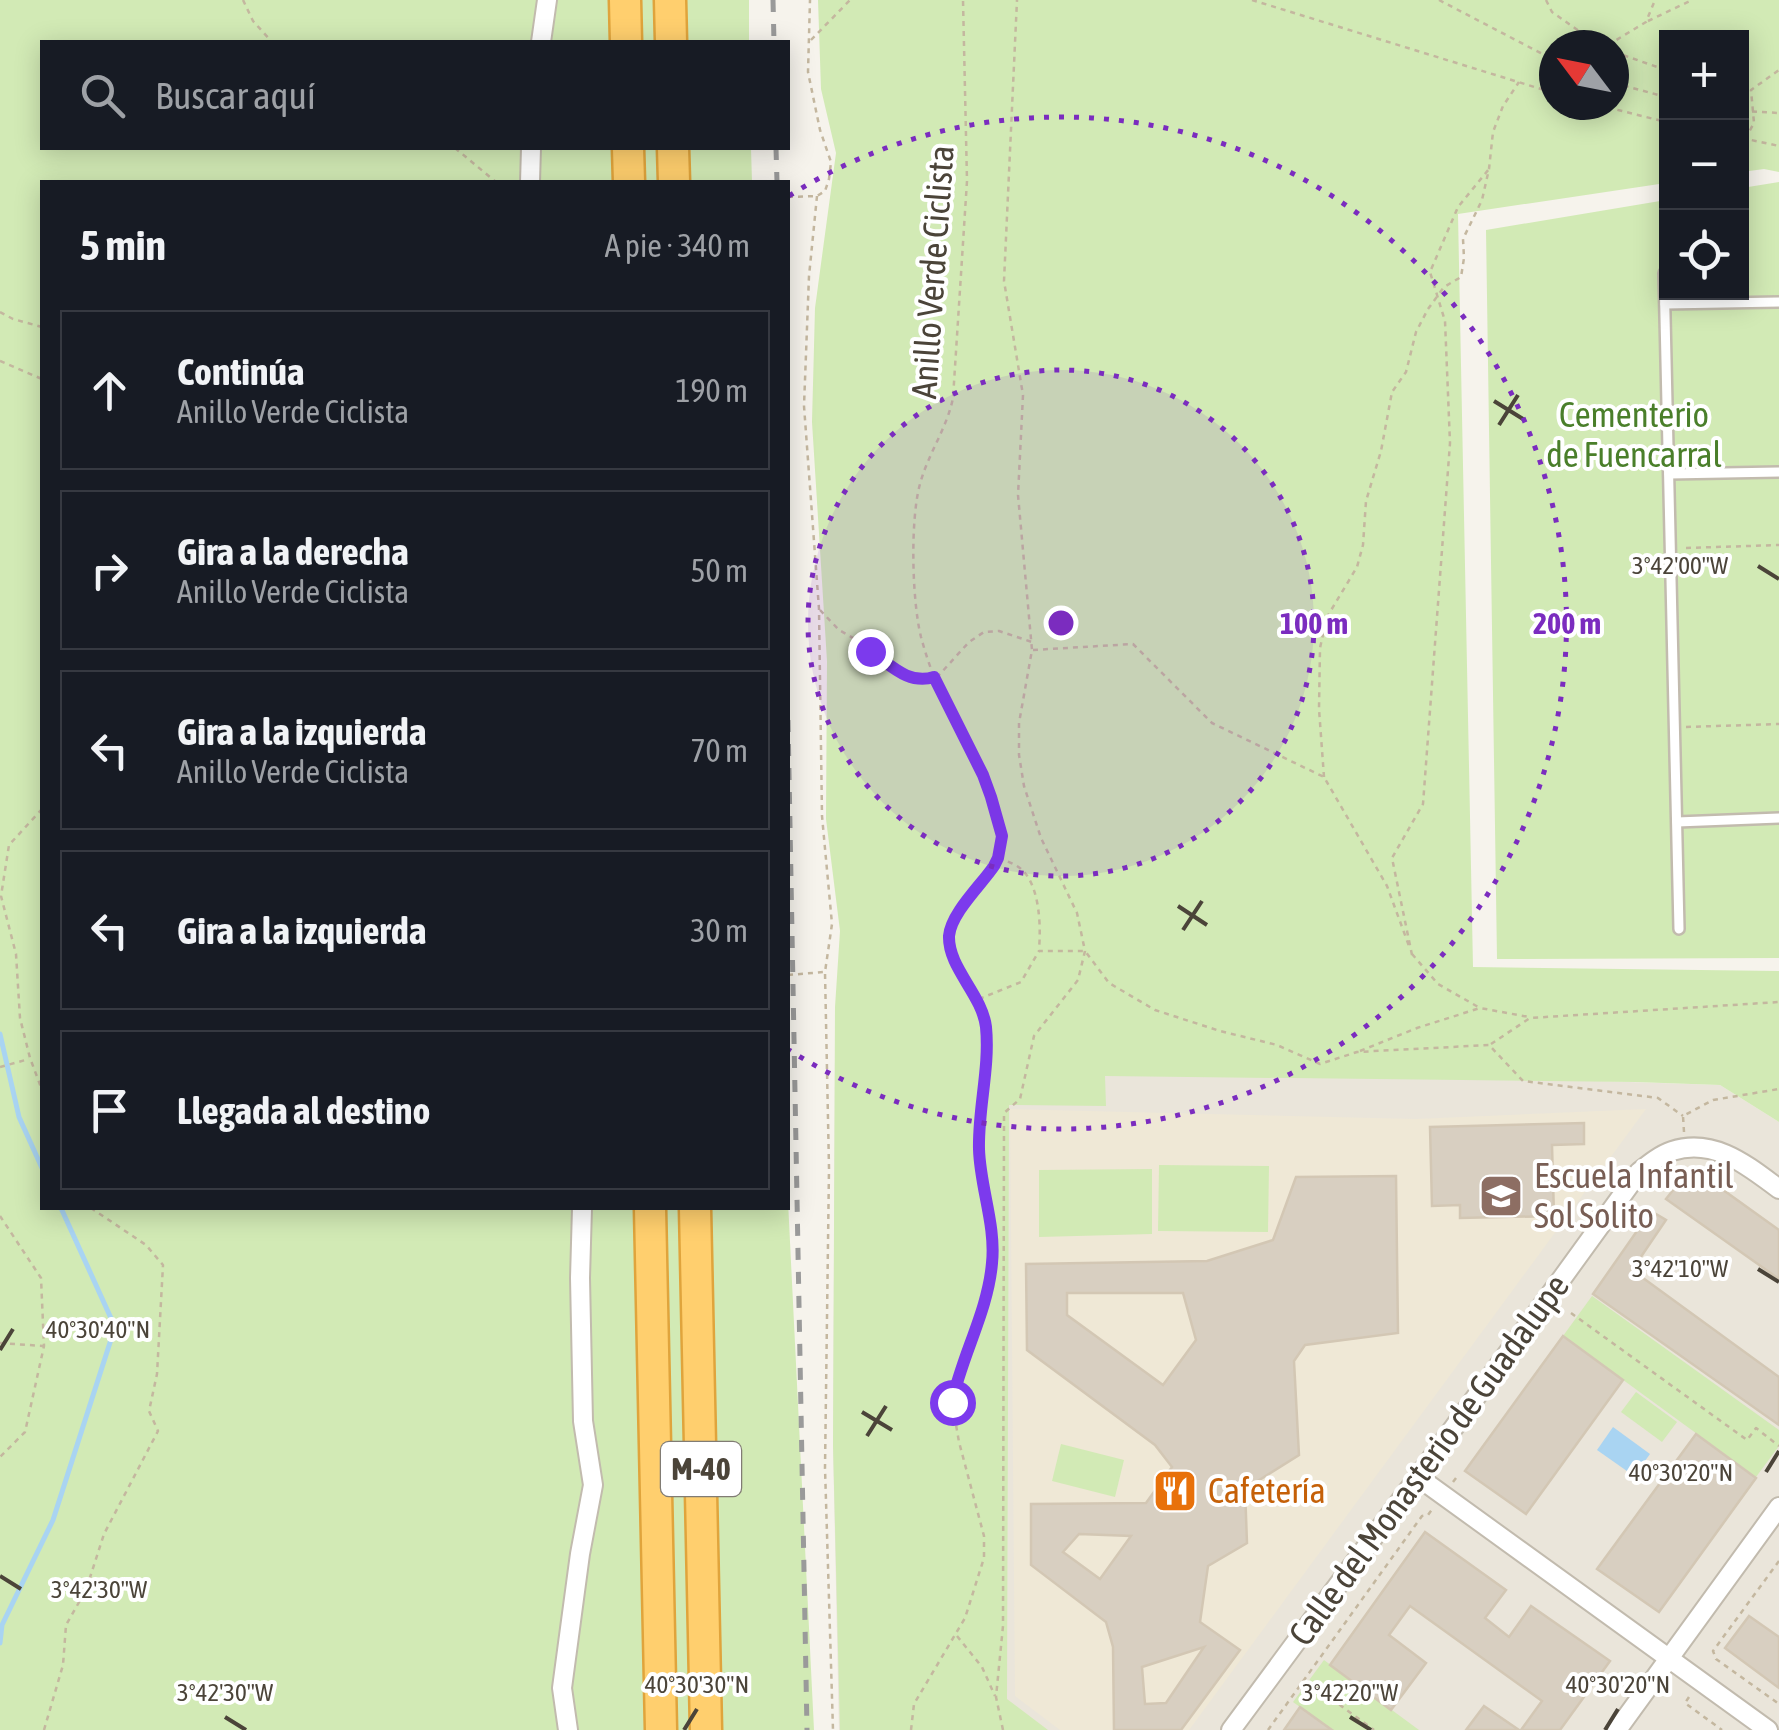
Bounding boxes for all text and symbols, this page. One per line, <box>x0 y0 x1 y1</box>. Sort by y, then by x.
north arrow <box>1539 30 1629 120</box>
map controls <box>1659 30 1749 300</box>
button: + <box>1659 30 1749 120</box>
search box <box>40 40 790 150</box>
icon: search <box>75 68 130 123</box>
text: Buscar aquí <box>155 74 316 117</box>
button: − <box>1659 120 1749 210</box>
street label: Anillo Verde Ciclista <box>903 144 961 400</box>
button: locate <box>1659 210 1749 300</box>
text: 5 min <box>80 221 166 269</box>
text: A pie · 340 m <box>605 227 750 264</box>
text: Continúa <box>177 350 305 393</box>
icon: ahead <box>82 363 137 418</box>
text: 190 m <box>675 372 748 409</box>
text: Anillo Verde Ciclista <box>177 393 409 430</box>
park label: Cementerio de Fuencarral <box>1546 394 1722 474</box>
text: Gira a la derecha <box>177 530 409 573</box>
icon: right <box>82 543 137 598</box>
text: 3°42'00"W <box>1632 551 1729 579</box>
text: 50 m <box>690 552 748 589</box>
text: Anillo Verde Ciclista <box>177 573 409 610</box>
centre of rings <box>1043 605 1079 641</box>
text: 100 m <box>1280 606 1348 640</box>
text: 200 m <box>1533 606 1601 640</box>
route end <box>848 629 894 675</box>
text: Gira a la izquierda <box>177 710 426 753</box>
icon: left <box>82 723 137 778</box>
text: 70 m <box>690 732 748 769</box>
text: Anillo Verde Ciclista <box>177 753 409 790</box>
icon: left <box>82 903 137 958</box>
text: Gira a la izquierda <box>177 909 426 952</box>
text: 30 m <box>690 912 748 949</box>
icon: arrive <box>82 1083 137 1138</box>
text: Llegada al destino <box>177 1089 430 1132</box>
place label: Escuela Infantil Sol Solito <box>1534 1155 1734 1235</box>
school or university icon: Escuela Infantil Sol Solito <box>1478 1173 1524 1219</box>
text: 3°42'10"W <box>1632 1254 1729 1282</box>
street label: Calle del Monasterio de Guadalupe <box>1280 1266 1576 1653</box>
text: 40°30'40"N <box>46 1315 150 1343</box>
route start <box>930 1380 976 1426</box>
road number: M-40 <box>661 1442 741 1496</box>
text: 40°30'20"N <box>1629 1458 1733 1486</box>
restaurant icon: Cafetería <box>1152 1468 1198 1514</box>
place label: Cafetería <box>1208 1470 1326 1510</box>
text: 3°42'30"W <box>51 1575 148 1603</box>
text: 40°30'30"N <box>645 1670 749 1698</box>
text: 40°30'20"N <box>1566 1670 1670 1698</box>
text: 3°42'30"W <box>177 1678 274 1706</box>
text: 3°42'20"W <box>1302 1678 1399 1706</box>

